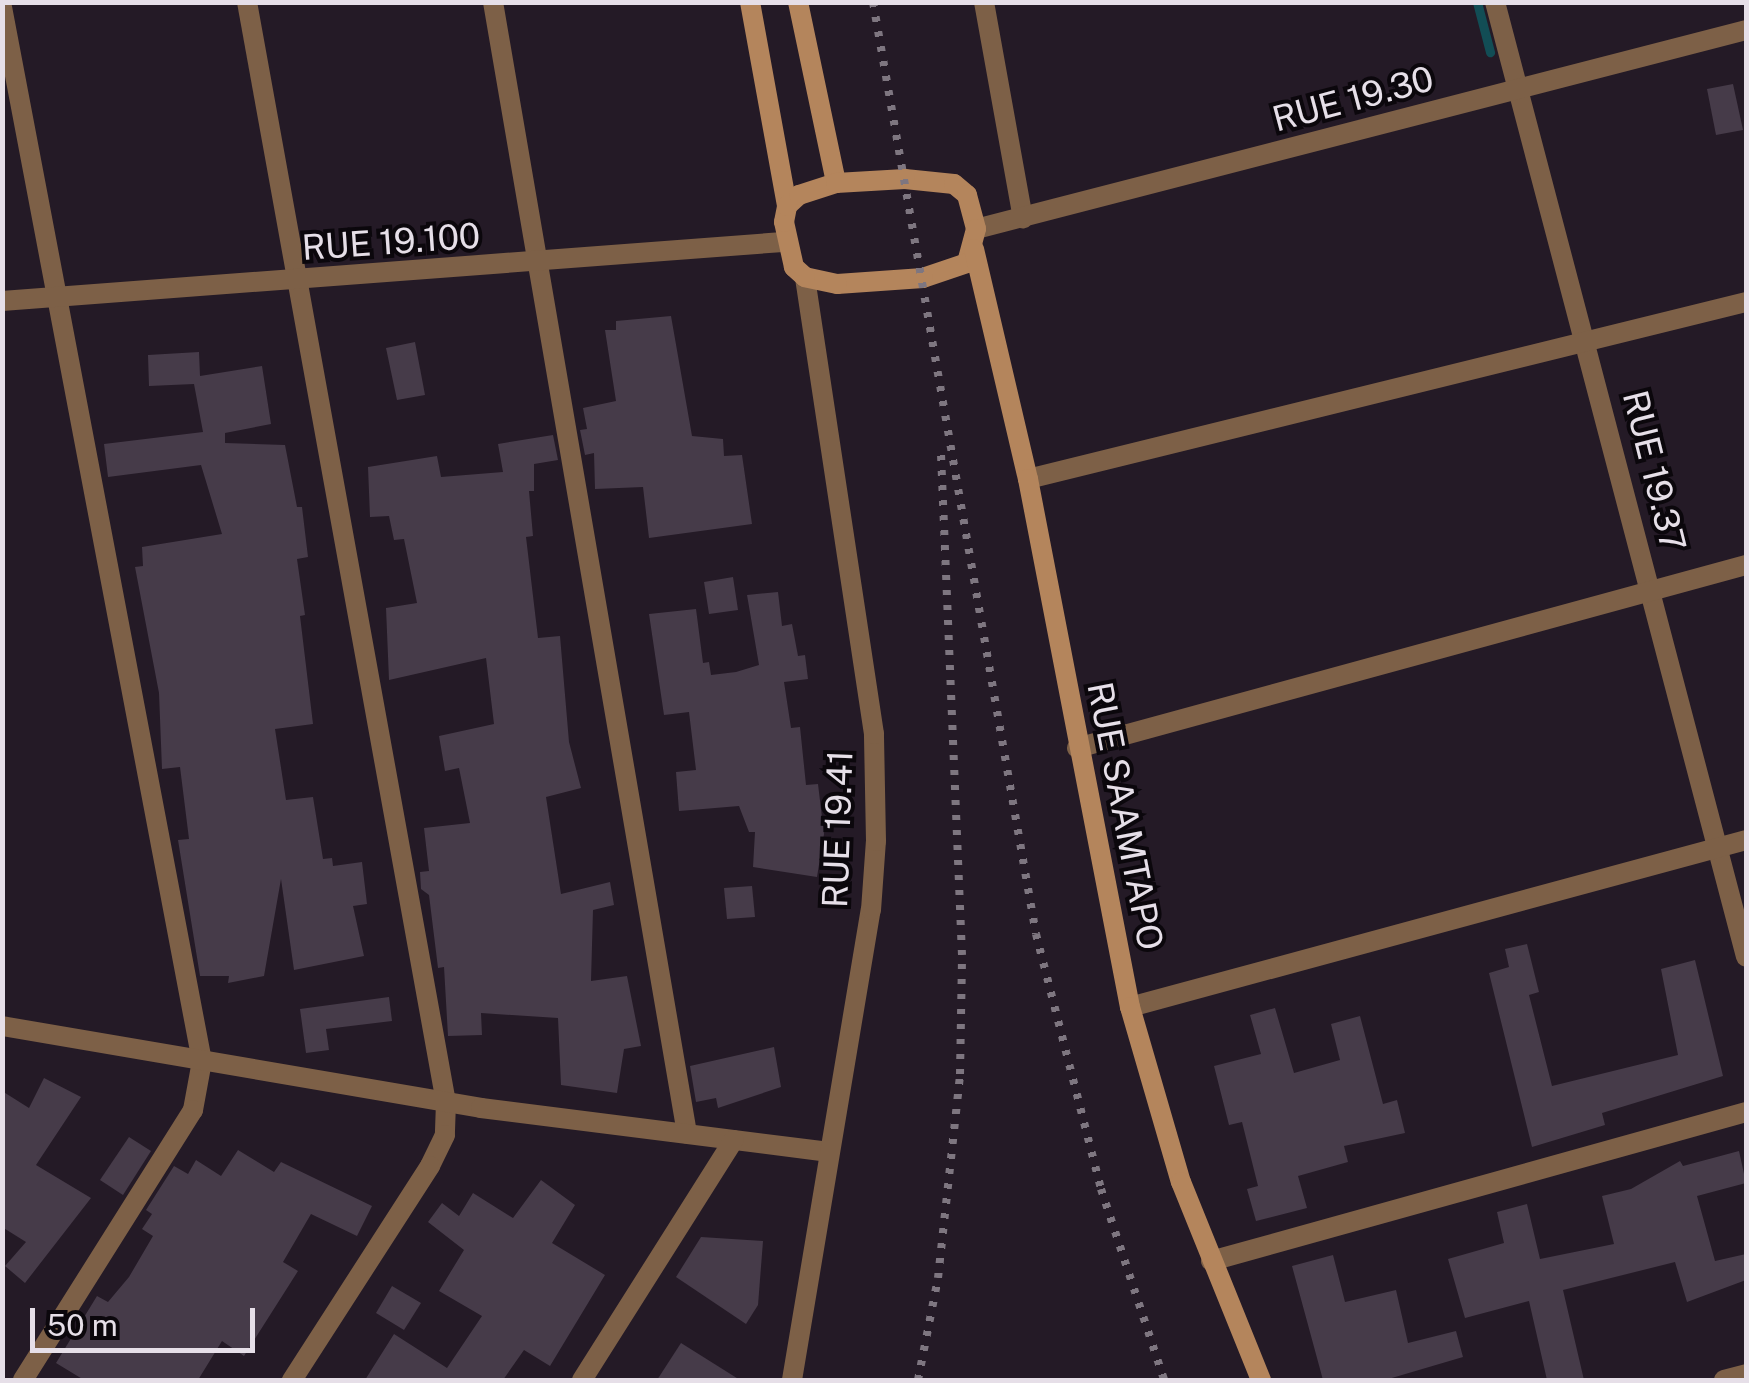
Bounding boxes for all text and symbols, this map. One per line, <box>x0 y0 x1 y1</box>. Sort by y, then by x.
street label: RUE 19.30 <box>1268 57 1438 141</box>
street label: RUE 19.100 <box>300 215 482 269</box>
street label: RUE 19.37 <box>1614 386 1694 556</box>
street label: RUE SAAMTAPO <box>1078 678 1172 954</box>
street label: RUE 19.41 <box>814 749 862 909</box>
scale bar <box>35 1288 260 1350</box>
text: 50 m <box>47 1307 118 1343</box>

